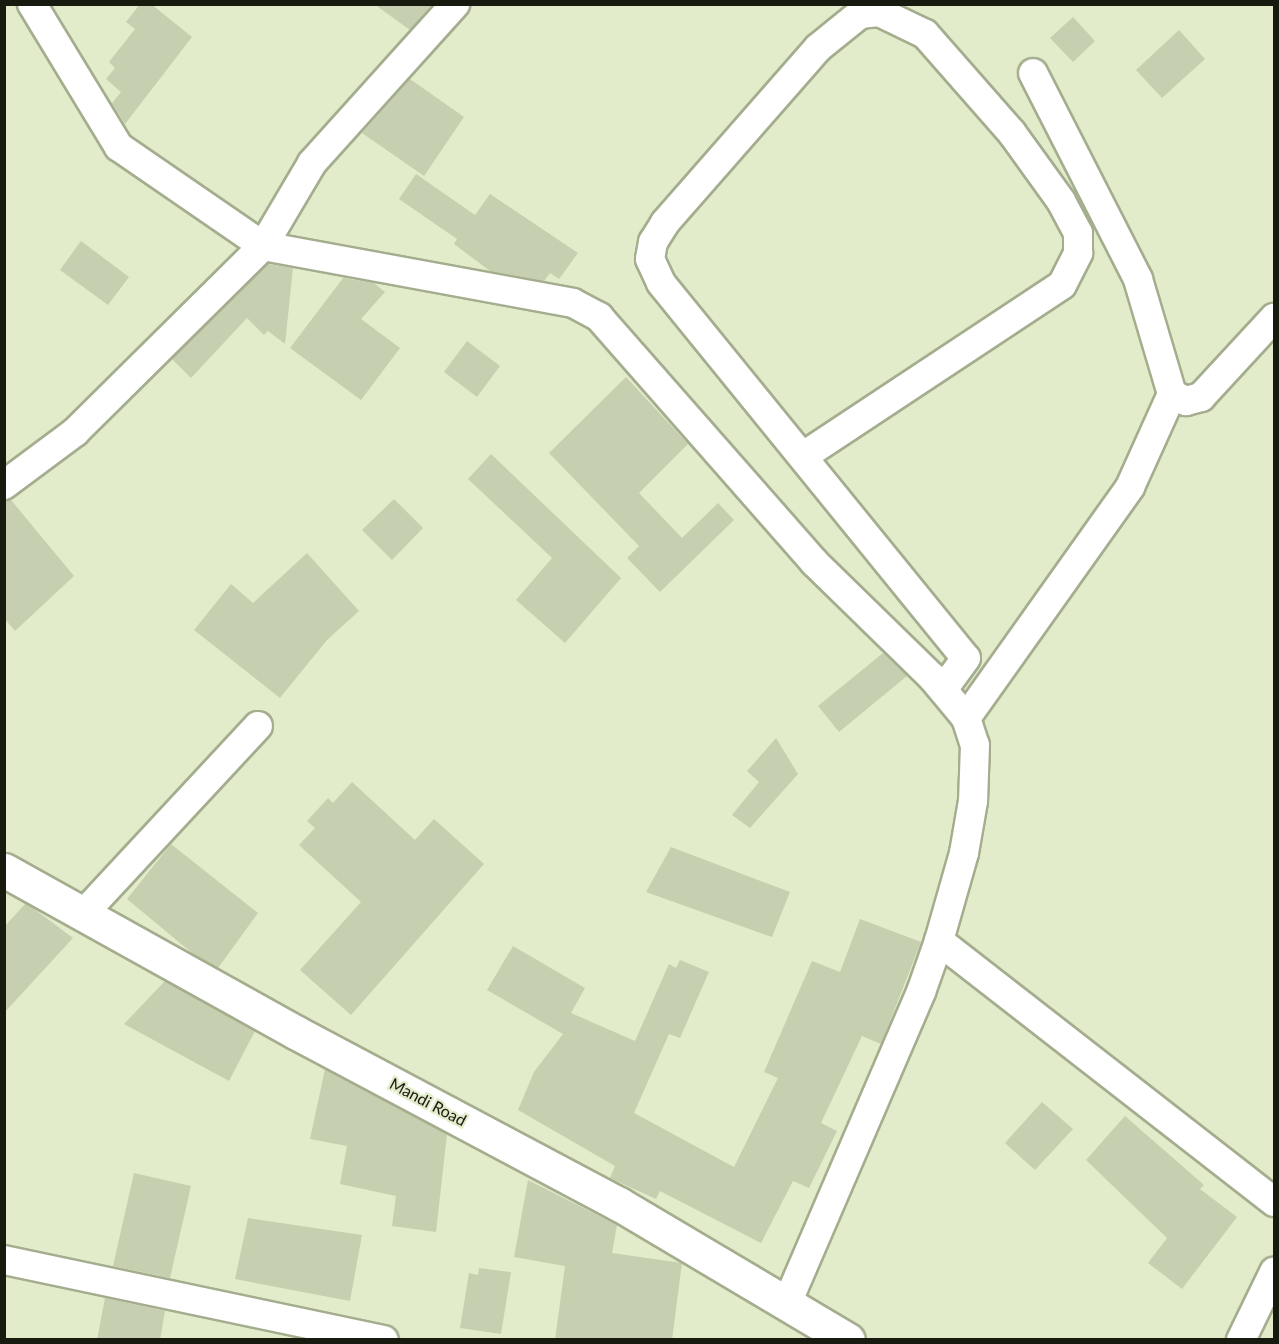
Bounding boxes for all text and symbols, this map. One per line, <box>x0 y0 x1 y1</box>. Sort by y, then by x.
street label: Mandi Road <box>386 1074 470 1130</box>

